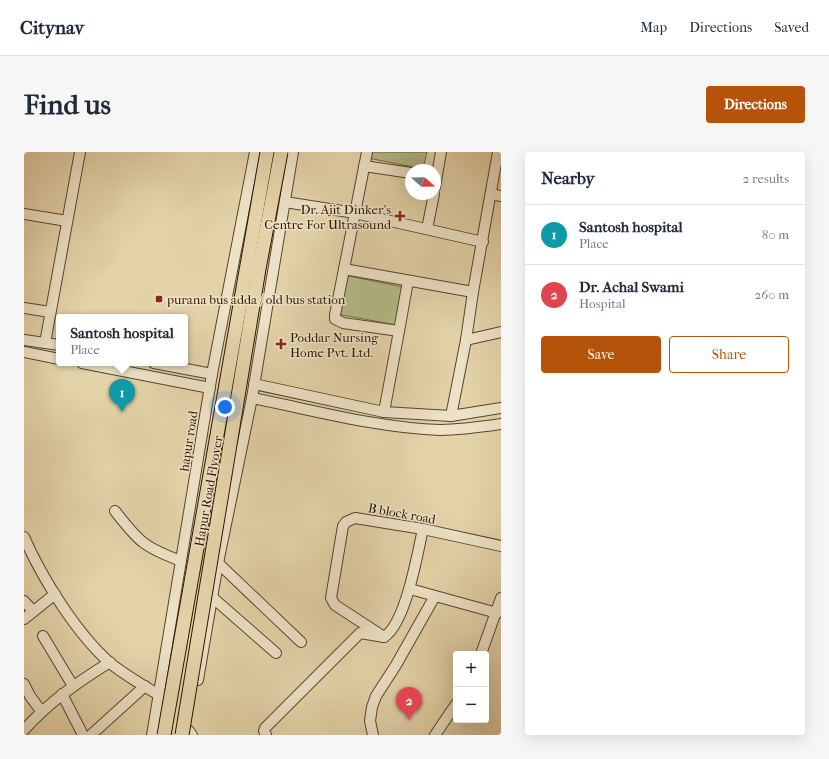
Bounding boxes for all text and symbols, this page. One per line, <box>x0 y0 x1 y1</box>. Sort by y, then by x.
text: Citynav <box>20 17 84 39</box>
text: Map <box>640 19 667 36</box>
text: Directions <box>689 19 752 36</box>
text: Saved <box>774 19 809 36</box>
button: Directions <box>706 86 805 123</box>
text: Find us <box>24 88 111 121</box>
north arrow <box>405 164 441 200</box>
text: Nearby <box>541 168 595 188</box>
text: 2 results <box>743 171 789 186</box>
place label: Dr. Ajit Dinker's Centre For Ultrasound <box>264 202 392 232</box>
marker: Dr. Ajit Dinker's Centre For Ultrasound <box>394 210 406 222</box>
text: Santosh hospital <box>579 218 683 236</box>
text: 1 <box>552 227 556 242</box>
text: 80 m <box>762 227 789 242</box>
text: Place <box>579 236 609 251</box>
text: Dr. Achal Swami <box>579 278 684 296</box>
text: 2 <box>551 287 557 302</box>
text: 260 m <box>755 287 789 302</box>
place label: purana bus adda / old bus station <box>166 292 346 307</box>
marker: purana bus adda / old bus station <box>154 294 164 304</box>
text: Hospital <box>579 296 626 311</box>
popup <box>56 314 188 366</box>
text: Santosh hospital <box>70 324 174 342</box>
place label: Poddar Nursing Home Pvt. Ltd. <box>290 330 379 360</box>
button: Save <box>541 336 661 373</box>
button: Share <box>669 336 789 373</box>
marker: Poddar Nursing Home Pvt. Ltd. <box>275 338 287 350</box>
text: Place <box>70 342 100 357</box>
pin: 1 <box>109 379 135 412</box>
your location <box>215 397 235 417</box>
street label: hapur road <box>176 409 201 472</box>
street label: Hapur Road Flyover <box>191 434 226 548</box>
street label: B block road <box>367 500 438 527</box>
map controls <box>453 651 489 723</box>
button: + <box>453 651 489 687</box>
pin: 2 <box>396 687 422 720</box>
button: − <box>453 687 489 723</box>

